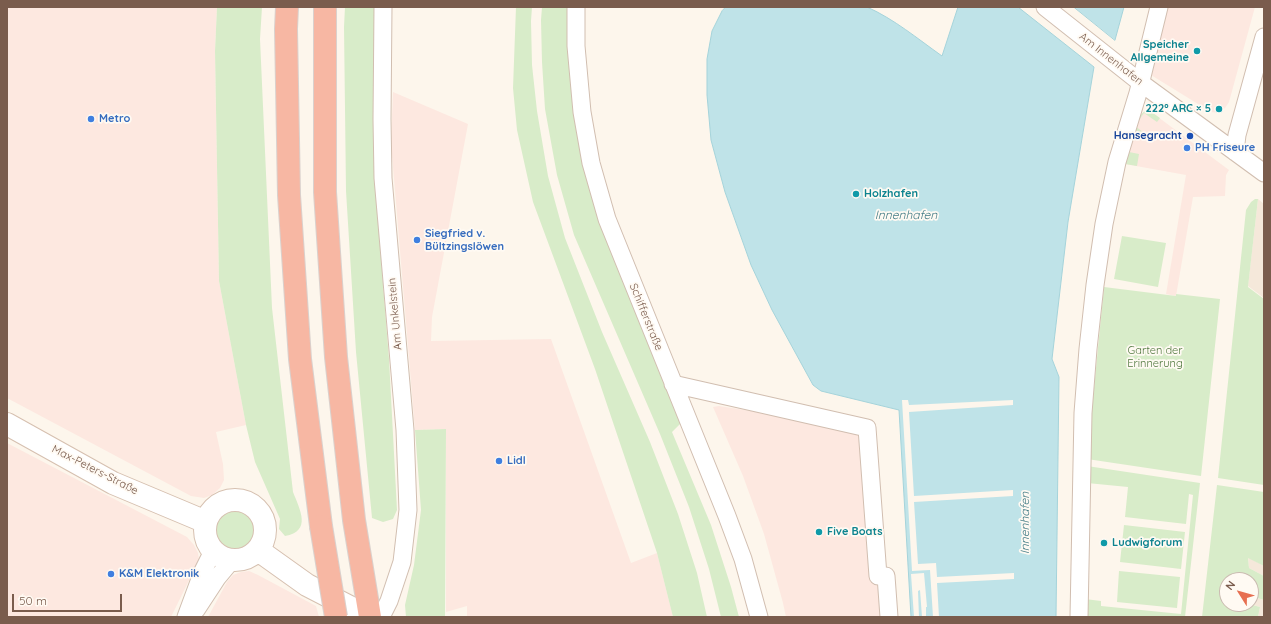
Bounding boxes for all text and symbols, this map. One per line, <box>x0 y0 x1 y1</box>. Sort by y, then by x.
street label: Am Innenhafen <box>1077 30 1145 88</box>
place label: Speicher Allgemeine <box>1131 38 1189 64</box>
marker: Speicher Allgemeine <box>1192 46 1202 56</box>
place label: 222° ARC × 5 <box>1145 102 1211 116</box>
marker: 222° ARC × 5 <box>1214 104 1224 114</box>
place label: Metro <box>99 112 130 126</box>
marker: Metro <box>86 114 96 124</box>
place label: Hansegracht <box>1114 129 1182 143</box>
marker: Hansegracht <box>1185 131 1195 141</box>
place label: PH Friseure <box>1195 141 1255 155</box>
marker: PH Friseure <box>1182 143 1192 153</box>
place label: Holzhafen <box>864 187 918 201</box>
marker: Holzhafen <box>851 189 861 199</box>
water label: Innenhafen <box>875 208 937 222</box>
place label: Siegfried v. Bültzingslöwen <box>425 227 504 253</box>
marker: Siegfried v. Bültzingslöwen <box>412 235 422 245</box>
street label: Am Unkelstein <box>385 277 405 351</box>
street label: Schifferstraße <box>627 281 665 353</box>
park label: Garten der Erinnerung <box>1127 344 1183 370</box>
street label: Max-Peters-Straße <box>50 443 140 497</box>
place label: Lidl <box>507 454 526 468</box>
marker: Lidl <box>494 456 504 466</box>
water label: Innenhafen <box>1018 492 1032 554</box>
place label: Five Boats <box>827 525 882 539</box>
marker: Five Boats <box>814 527 824 537</box>
place label: Ludwigforum <box>1112 536 1182 550</box>
marker: Ludwigforum <box>1099 538 1109 548</box>
place label: K&M Elektronik <box>119 567 199 581</box>
marker: K&M Elektronik <box>106 569 116 579</box>
north arrow <box>1219 572 1259 612</box>
text: N <box>1222 578 1238 593</box>
scale bar <box>14 586 124 612</box>
text: 50 m <box>19 593 47 608</box>

